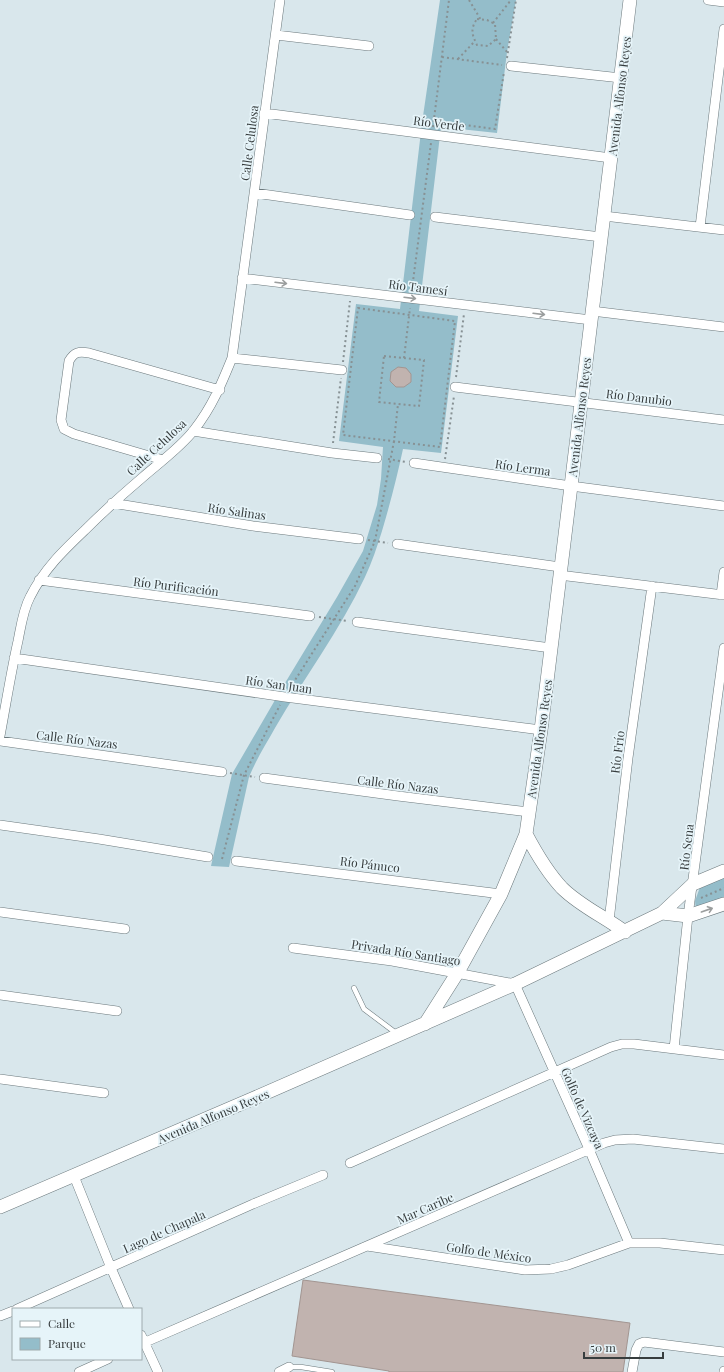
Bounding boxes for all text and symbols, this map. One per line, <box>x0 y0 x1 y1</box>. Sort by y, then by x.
street label: Avenida Alfonso Reyes <box>604 35 634 158</box>
street label: Calle Celulosa <box>236 104 262 182</box>
street label: Río Verde <box>412 112 466 134</box>
street label: Río Tamesí <box>388 275 449 299</box>
one-way arrow <box>274 279 287 287</box>
one-way arrow <box>403 294 416 302</box>
one-way arrow <box>532 310 545 318</box>
street label: Avenida Alfonso Reyes <box>564 356 594 479</box>
street label: Río Danubio <box>605 385 673 409</box>
street label: Calle Celulosa <box>123 415 189 479</box>
street label: Río Lerma <box>494 455 552 479</box>
street label: Río Salinas <box>207 499 267 523</box>
street label: Río Purificación <box>132 573 220 599</box>
street label: Río San Juan <box>245 671 313 697</box>
street label: Avenida Alfonso Reyes <box>523 678 555 801</box>
street label: Calle Río Nazas <box>35 726 119 752</box>
street label: Río Frío <box>606 729 628 774</box>
street label: Calle Río Nazas <box>356 771 440 797</box>
street label: Río Sena <box>675 823 697 871</box>
street label: Río Pánuco <box>339 852 401 876</box>
one-way arrow <box>701 906 713 914</box>
street label: Privada Río Santiago <box>350 935 462 969</box>
street label: Golfo de Vizcaya <box>558 1065 608 1151</box>
street label: Avenida Alfonso Reyes <box>154 1085 271 1147</box>
street label: Mar Caribe <box>394 1188 456 1228</box>
street label: Lago de Chapala <box>120 1206 208 1256</box>
street label: Golfo de México <box>445 1238 533 1266</box>
legend <box>12 1308 142 1360</box>
text: Calle <box>48 1315 75 1331</box>
scale bar <box>584 1334 663 1360</box>
text: Parque <box>48 1335 86 1351</box>
text: 50 m <box>590 1339 616 1355</box>

